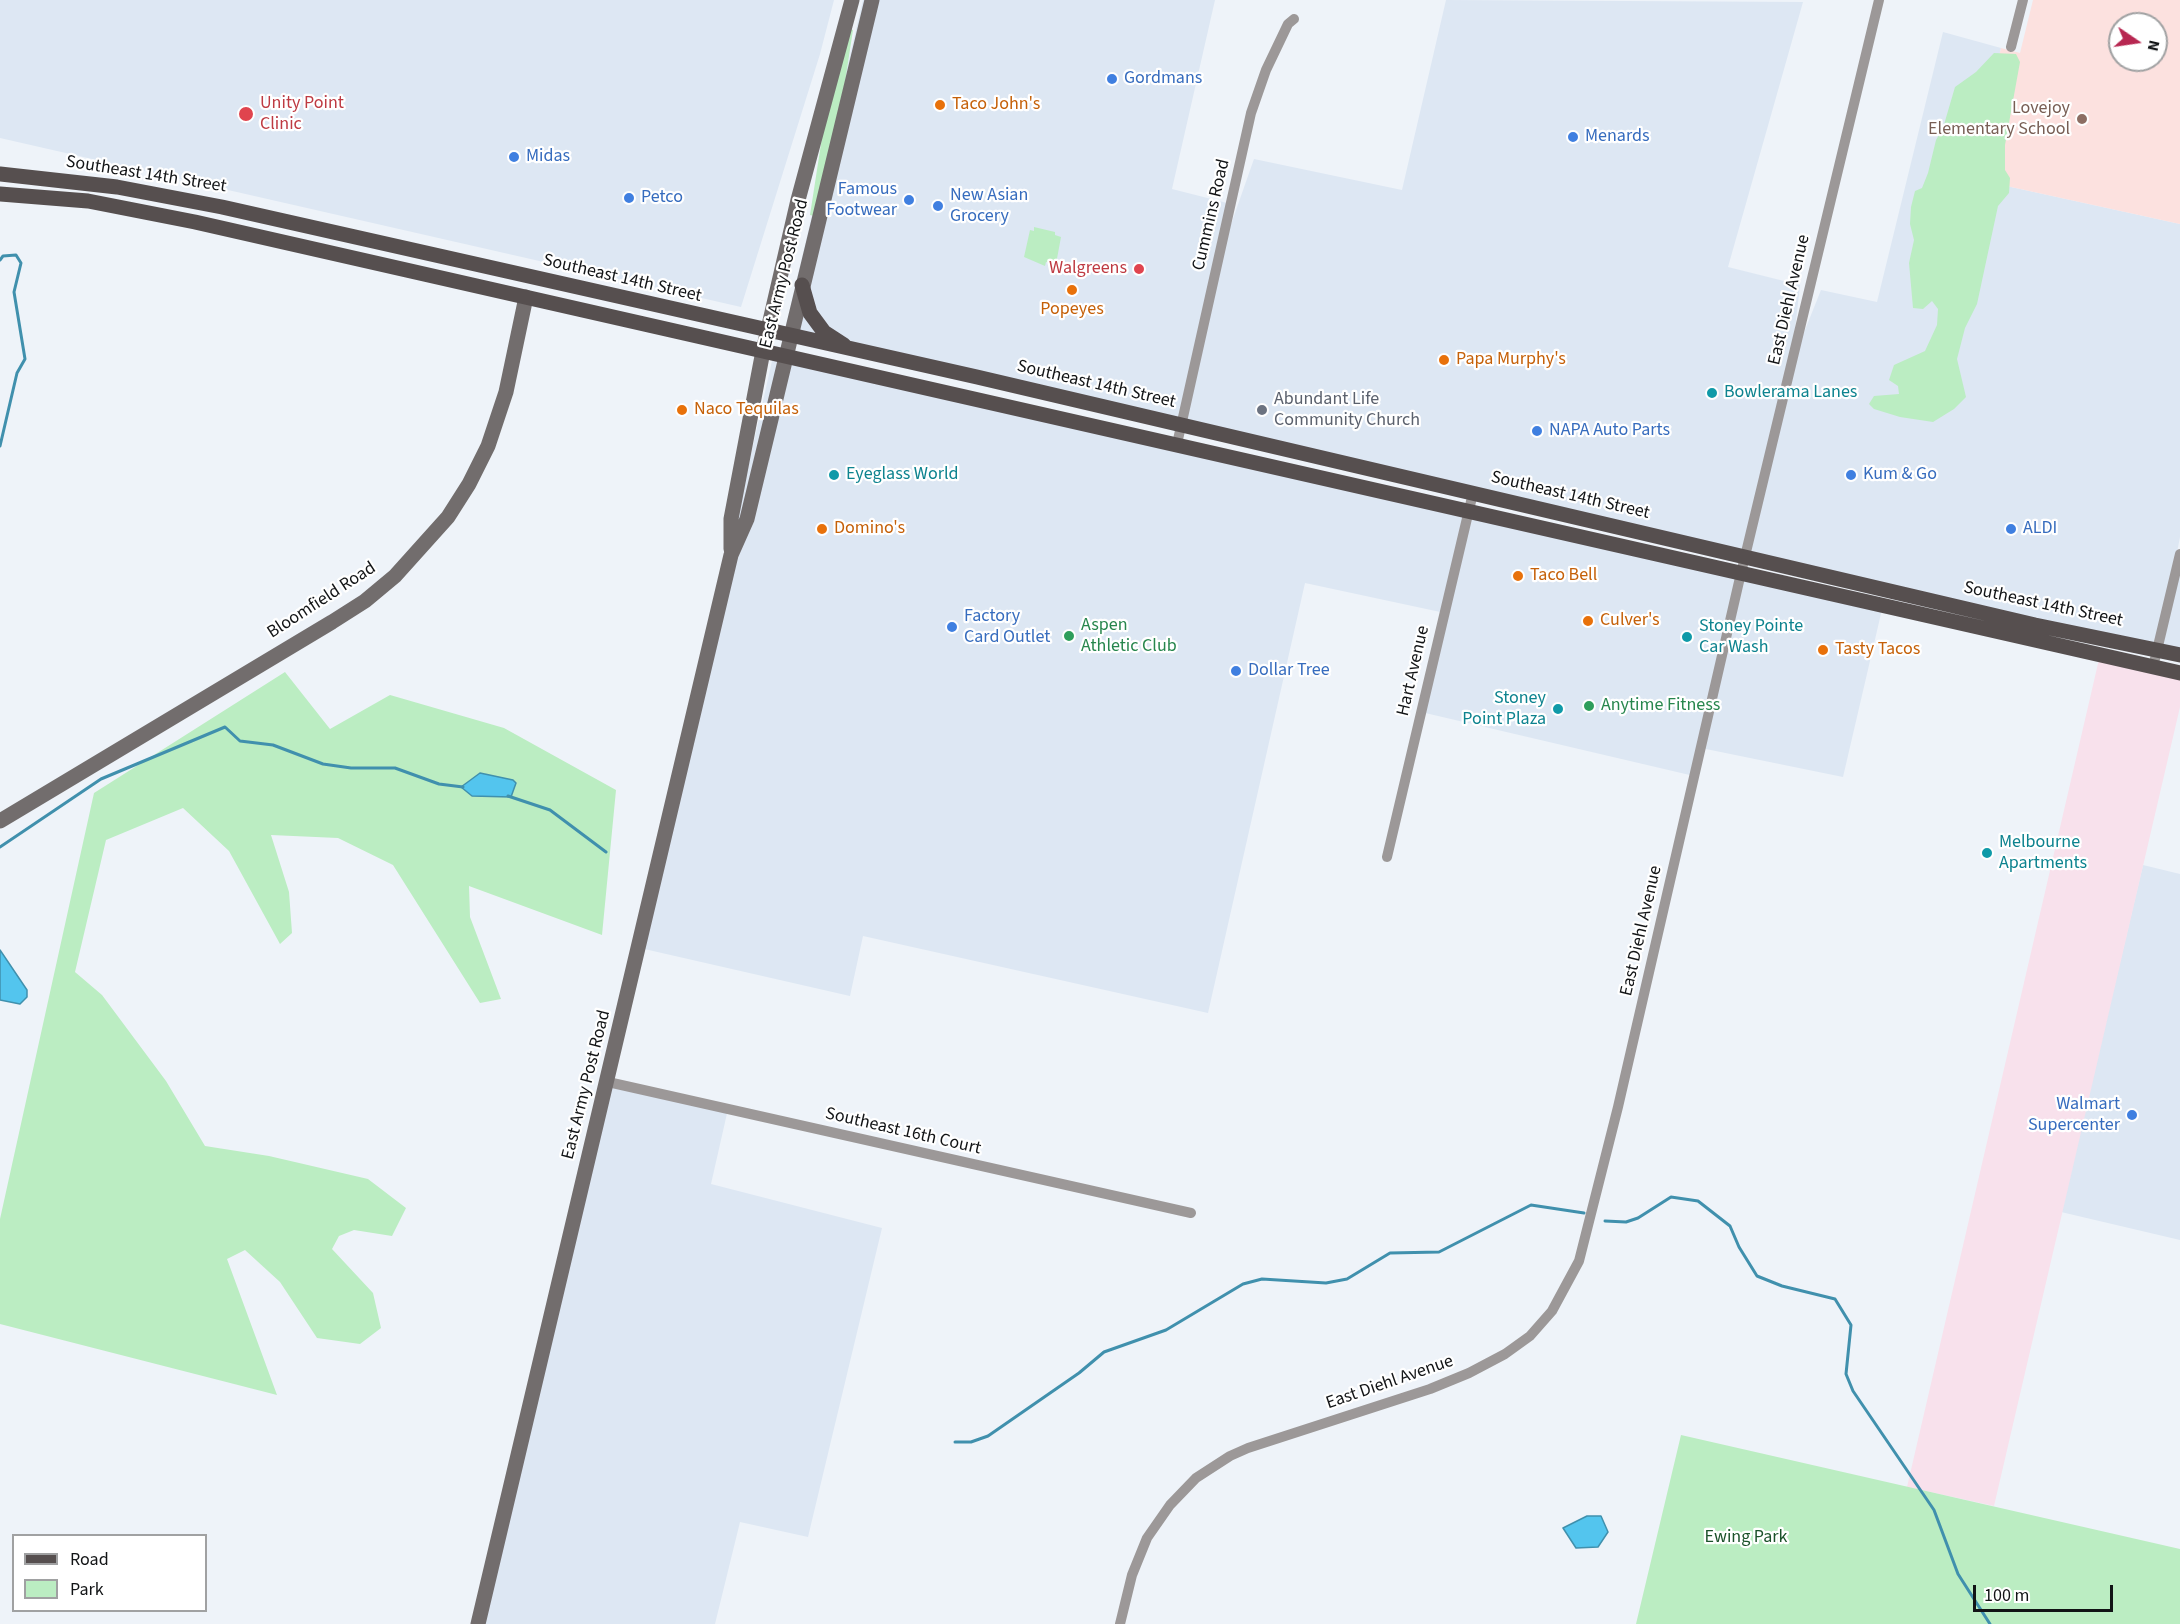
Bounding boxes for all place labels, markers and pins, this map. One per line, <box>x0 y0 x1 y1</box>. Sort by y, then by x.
place label: Gordmans <box>1124 68 1202 90</box>
marker: Gordmans <box>1105 72 1119 86</box>
place label: Unity Point Clinic <box>260 93 344 136</box>
place label: Taco John's <box>952 94 1040 116</box>
marker: Taco John's <box>933 98 947 112</box>
place label: Lovejoy Elementary School <box>1928 98 2070 140</box>
marker: Unity Point Clinic <box>237 105 255 123</box>
marker: Lovejoy Elementary School <box>2075 112 2089 126</box>
place label: Menards <box>1585 126 1650 148</box>
marker: Menards <box>1566 130 1580 144</box>
place label: Midas <box>526 146 570 168</box>
marker: Midas <box>507 150 521 164</box>
place label: Famous Footwear <box>826 179 897 222</box>
place label: New Asian Grocery <box>950 185 1028 228</box>
place label: Petco <box>641 187 683 209</box>
marker: Petco <box>622 191 636 205</box>
marker: Famous Footwear <box>902 193 916 207</box>
marker: New Asian Grocery <box>931 199 945 213</box>
place label: Walgreens <box>1049 258 1127 280</box>
marker: Walgreens <box>1132 262 1146 276</box>
marker: Popeyes <box>1065 283 1079 297</box>
place label: Popeyes <box>1040 299 1104 321</box>
place label: Papa Murphy's <box>1456 349 1566 371</box>
marker: Papa Murphy's <box>1437 353 1451 367</box>
place label: Bowlerama Lanes <box>1724 382 1857 404</box>
marker: Bowlerama Lanes <box>1705 386 1719 400</box>
place label: Abundant Life Community Church <box>1274 389 1420 432</box>
place label: Naco Tequilas <box>694 399 799 421</box>
marker: Naco Tequilas <box>675 403 689 417</box>
marker: Abundant Life Community Church <box>1255 403 1269 417</box>
place label: NAPA Auto Parts <box>1549 420 1670 442</box>
marker: NAPA Auto Parts <box>1530 424 1544 438</box>
place label: Eyeglass World <box>846 464 959 486</box>
place label: Kum & Go <box>1863 464 1937 486</box>
marker: Eyeglass World <box>827 468 841 482</box>
marker: Kum & Go <box>1844 468 1858 482</box>
place label: Domino's <box>834 518 905 540</box>
place label: ALDI <box>2023 518 2057 540</box>
marker: Domino's <box>815 522 829 536</box>
marker: ALDI <box>2004 522 2018 536</box>
place label: Taco Bell <box>1530 565 1597 587</box>
marker: Taco Bell <box>1511 569 1525 583</box>
place label: Factory Card Outlet <box>964 606 1050 648</box>
place label: Culver's <box>1600 610 1660 632</box>
marker: Culver's <box>1581 614 1595 628</box>
place label: Aspen Athletic Club <box>1081 615 1177 658</box>
place label: Stoney Pointe Car Wash <box>1699 616 1803 658</box>
marker: Factory Card Outlet <box>945 620 959 634</box>
marker: Aspen Athletic Club <box>1062 629 1076 643</box>
marker: Stoney Pointe Car Wash <box>1680 630 1694 644</box>
place label: Tasty Tacos <box>1835 639 1920 661</box>
marker: Tasty Tacos <box>1816 643 1830 657</box>
place label: Dollar Tree <box>1248 660 1330 682</box>
marker: Dollar Tree <box>1229 664 1243 678</box>
place label: Stoney Point Plaza <box>1462 688 1546 730</box>
place label: Anytime Fitness <box>1601 695 1720 717</box>
marker: Anytime Fitness <box>1582 699 1596 713</box>
marker: Stoney Point Plaza <box>1551 702 1565 716</box>
place label: Melbourne Apartments <box>1999 832 2087 874</box>
marker: Melbourne Apartments <box>1980 846 1994 860</box>
place label: Walmart Supercenter <box>2028 1094 2120 1136</box>
marker: Walmart Supercenter <box>2125 1108 2139 1122</box>

